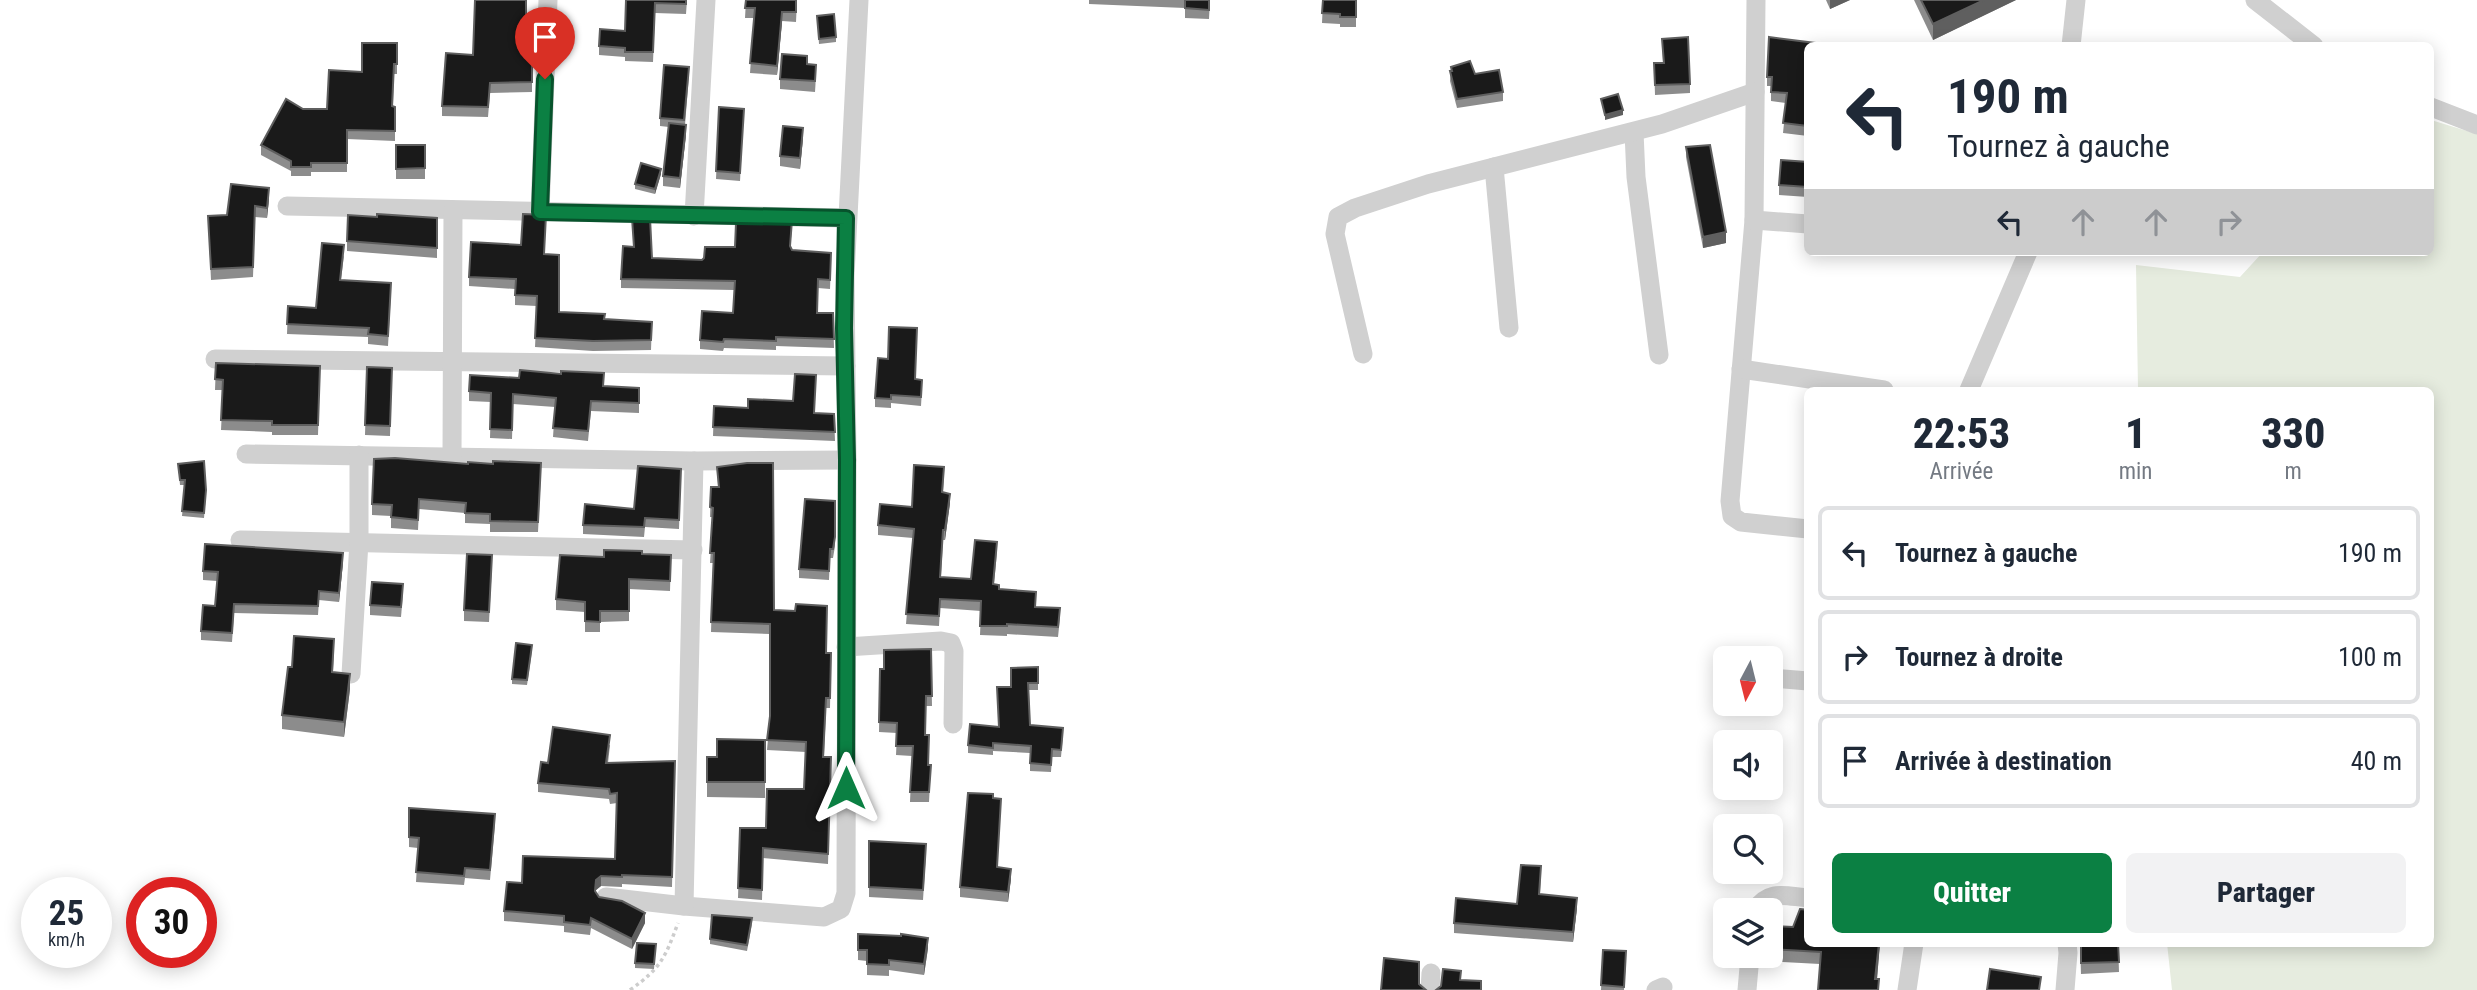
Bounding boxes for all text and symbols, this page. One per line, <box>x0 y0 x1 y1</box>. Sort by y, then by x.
pin <box>515 7 575 79</box>
icon: arrive <box>526 18 564 56</box>
text: 190 m <box>1947 68 2069 125</box>
icon: left <box>1832 70 1923 161</box>
text: Tournez à gauche <box>1947 127 2170 165</box>
icon: left <box>1991 203 2029 241</box>
icon: ahead <box>2064 203 2102 241</box>
icon: ahead <box>2137 203 2175 241</box>
icon: right <box>2210 203 2248 241</box>
text: 22:53 <box>1913 409 2010 458</box>
text: 1 <box>2125 409 2146 458</box>
text: 330 <box>2261 409 2325 458</box>
text: Arrivée <box>1929 458 1993 485</box>
text: min <box>2119 458 2152 485</box>
text: m <box>2285 458 2302 485</box>
icon: left <box>1836 534 1874 572</box>
text: Tournez à gauche <box>1895 538 2077 568</box>
text: 190 m <box>2338 538 2402 568</box>
icon: right <box>1836 638 1874 676</box>
text: Tournez à droite <box>1895 642 2063 672</box>
text: 100 m <box>2338 642 2402 672</box>
north arrow <box>1713 646 1783 716</box>
map controls <box>1713 646 1783 968</box>
button: sound <box>1713 730 1783 800</box>
icon: arrive <box>1836 742 1874 780</box>
text: Arrivée à destination <box>1895 746 2112 776</box>
text: 40 m <box>2351 746 2402 776</box>
position arrow <box>809 751 883 825</box>
button: search <box>1713 814 1783 884</box>
button: Quitter <box>1832 853 2112 933</box>
button: Partager <box>2126 853 2406 933</box>
speed limit sign: 30 <box>126 877 217 968</box>
text: 25 <box>49 893 84 934</box>
button: layers <box>1713 898 1783 968</box>
text: km/h <box>48 929 85 950</box>

